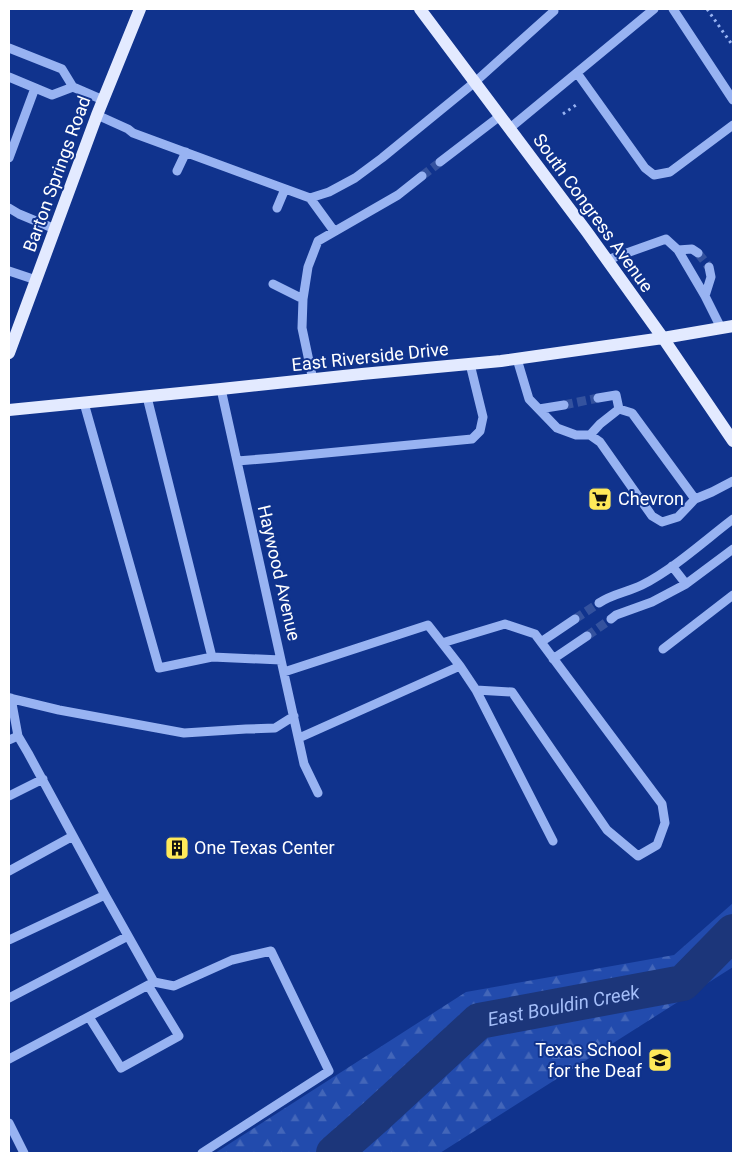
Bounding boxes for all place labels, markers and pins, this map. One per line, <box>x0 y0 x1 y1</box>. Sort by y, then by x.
supermarket icon: Chevron <box>587 486 613 512</box>
place label: Chevron <box>618 488 684 509</box>
building icon: One Texas Center <box>164 835 190 861</box>
place label: One Texas Center <box>194 837 335 858</box>
place label: Texas School for the Deaf <box>535 1039 643 1081</box>
school or university icon: Texas School for the Deaf <box>647 1047 673 1073</box>

